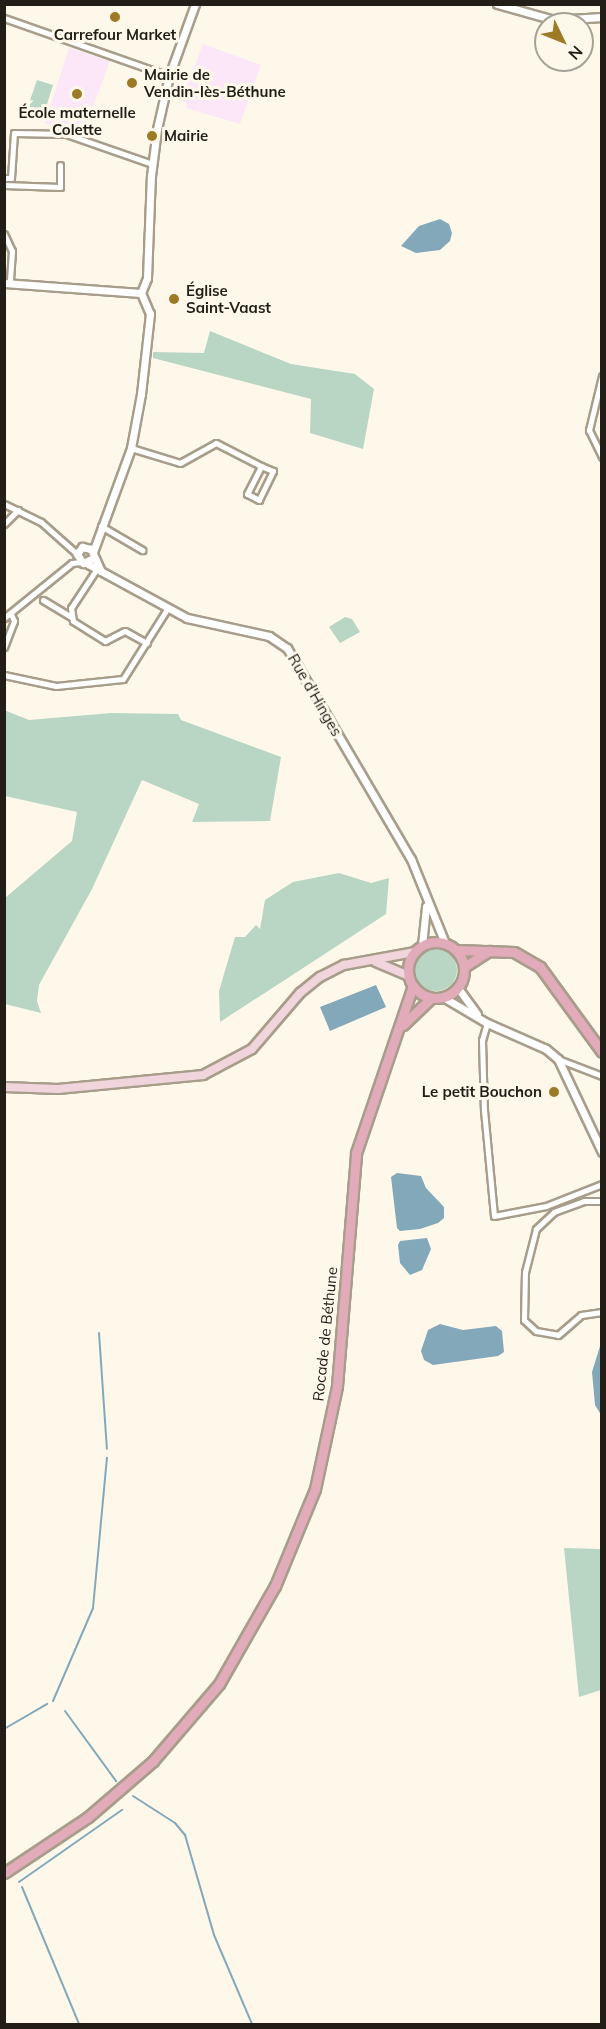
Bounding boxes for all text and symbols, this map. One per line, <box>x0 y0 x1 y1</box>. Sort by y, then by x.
marker: Carrefour Market <box>108 10 122 24</box>
north arrow <box>534 12 594 72</box>
place label: Carrefour Market <box>54 26 176 44</box>
text: N <box>564 42 587 64</box>
place label: Mairie de Vendin-lès-Béthune <box>144 65 286 100</box>
marker: Mairie de Vendin-lès-Béthune <box>125 76 139 90</box>
marker: École maternelle Colette <box>70 87 84 101</box>
place label: École maternelle Colette <box>18 103 136 138</box>
place label: Mairie <box>164 127 208 145</box>
marker: Mairie <box>145 129 159 143</box>
place label: Église Saint-Vaast <box>186 281 271 316</box>
marker: Église Saint-Vaast <box>167 292 181 306</box>
street label: Rue d'Hinges <box>284 651 346 739</box>
place label: Le petit Bouchon <box>422 1083 542 1101</box>
marker: Le petit Bouchon <box>547 1085 561 1099</box>
street label: Rocade de Béthune <box>309 1266 341 1402</box>

